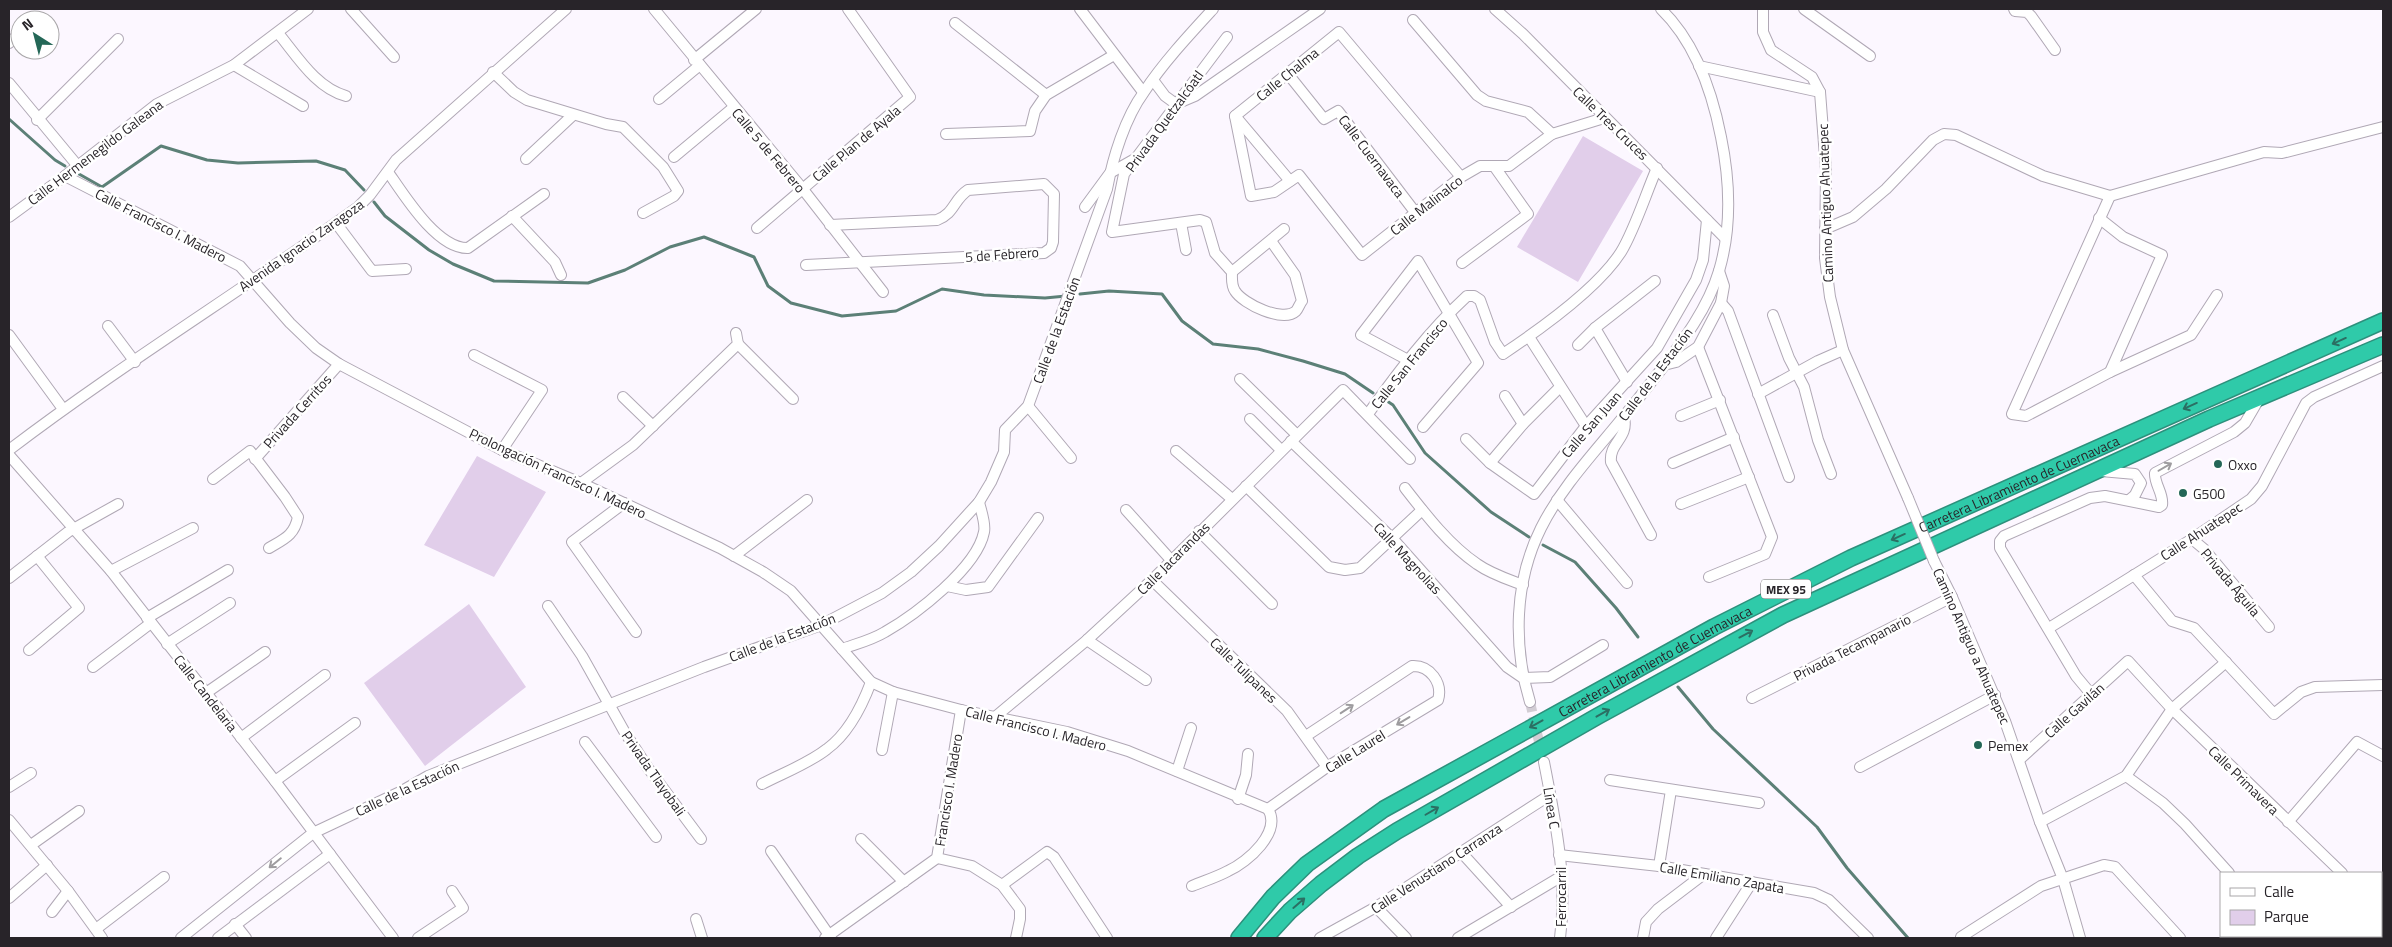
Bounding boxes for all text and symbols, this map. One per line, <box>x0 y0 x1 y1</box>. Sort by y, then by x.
north arrow <box>10 10 60 60</box>
text: N <box>17 13 37 35</box>
street label: Calle Chalma <box>1251 42 1323 106</box>
street label: Privada Quetzalcóatl <box>1120 66 1208 176</box>
street label: Calle Tres Cruces <box>1568 81 1654 165</box>
street label: Calle Hermenegildo Galeana <box>23 94 167 210</box>
street label: Calle Plan de Ayala <box>807 100 905 186</box>
street label: Calle 5 de Febrero <box>727 103 811 197</box>
street label: Calle Cuernavaca <box>1334 110 1410 202</box>
street label: Camino Antiguo Ahuatepec <box>1812 123 1838 283</box>
street label: Calle Malinalco <box>1385 170 1467 240</box>
street label: Calle Francisco I. Madero <box>92 183 230 267</box>
street label: Avenida Ignacio Zaragoza <box>234 194 368 296</box>
street label: 5 de Febrero <box>964 241 1040 267</box>
street label: Calle de la Estación <box>1027 274 1085 386</box>
street label: Calle San Francisco <box>1366 313 1452 413</box>
street label: Calle de la Estación <box>1613 323 1697 425</box>
one-way arrow <box>2332 336 2347 346</box>
street label: Privada Cerritos <box>258 369 336 453</box>
street label: Calle San Juan <box>1556 386 1626 462</box>
one-way arrow <box>2183 402 2198 412</box>
street label: Prolongación Francisco I. Madero <box>466 423 650 523</box>
street label: Carretera Libramiento de Cuernavaca <box>1915 429 2122 537</box>
place label: Oxxo <box>2228 454 2257 475</box>
marker: Oxxo <box>2212 458 2224 470</box>
one-way arrow <box>2157 462 2172 472</box>
place label: G500 <box>2193 483 2225 504</box>
marker: G500 <box>2177 487 2189 499</box>
street label: Calle Ahuatepec <box>2156 497 2246 565</box>
street label: Calle Jacarandas <box>1132 517 1214 599</box>
street label: Calle Magnolias <box>1369 517 1447 599</box>
one-way arrow <box>1891 532 1906 542</box>
street label: Privada Águila <box>2196 543 2266 621</box>
street label: Camino Antiguo a Ahuatepec <box>1928 564 2016 728</box>
road number: MEX 95 <box>1761 580 1811 598</box>
street label: Carretera Libramiento de Cuernavaca <box>1554 599 1755 722</box>
street label: Calle de la Estación <box>726 607 838 667</box>
street label: Privada Tecampanario <box>1790 608 1914 686</box>
one-way arrow <box>1738 629 1753 639</box>
street label: Calle Tulipanes <box>1206 632 1282 708</box>
street label: Calle Candelaria <box>169 650 243 736</box>
street label: Calle Gavilán <box>2039 677 2109 743</box>
street label: Calle Francisco I. Madero <box>963 700 1109 756</box>
one-way arrow <box>1340 704 1354 715</box>
one-way arrow <box>1596 707 1610 717</box>
one-way arrow <box>1396 717 1410 727</box>
one-way arrow <box>1529 719 1544 729</box>
street label: Calle Laurel <box>1321 724 1389 778</box>
street label: Privada Tlayobali <box>617 726 691 820</box>
street label: Francisco I. Madero <box>929 732 967 848</box>
place label: Pemex <box>1988 735 2029 756</box>
marker: Pemex <box>1972 739 1984 751</box>
street label: Calle Primavera <box>2204 741 2284 819</box>
street label: Calle de la Estación <box>352 755 462 821</box>
street label: Línea C <box>1538 786 1566 831</box>
one-way arrow <box>1424 805 1439 815</box>
street label: Calle Venustiano Carranza <box>1366 818 1506 918</box>
street label: Calle Emiliano Zapata <box>1658 856 1786 898</box>
one-way arrow <box>269 858 282 869</box>
street label: Ferrocarril <box>1550 867 1571 927</box>
legend <box>2220 872 2382 937</box>
text: Calle <box>2264 880 2294 903</box>
one-way arrow <box>1292 898 1305 909</box>
text: Parque <box>2264 905 2309 928</box>

